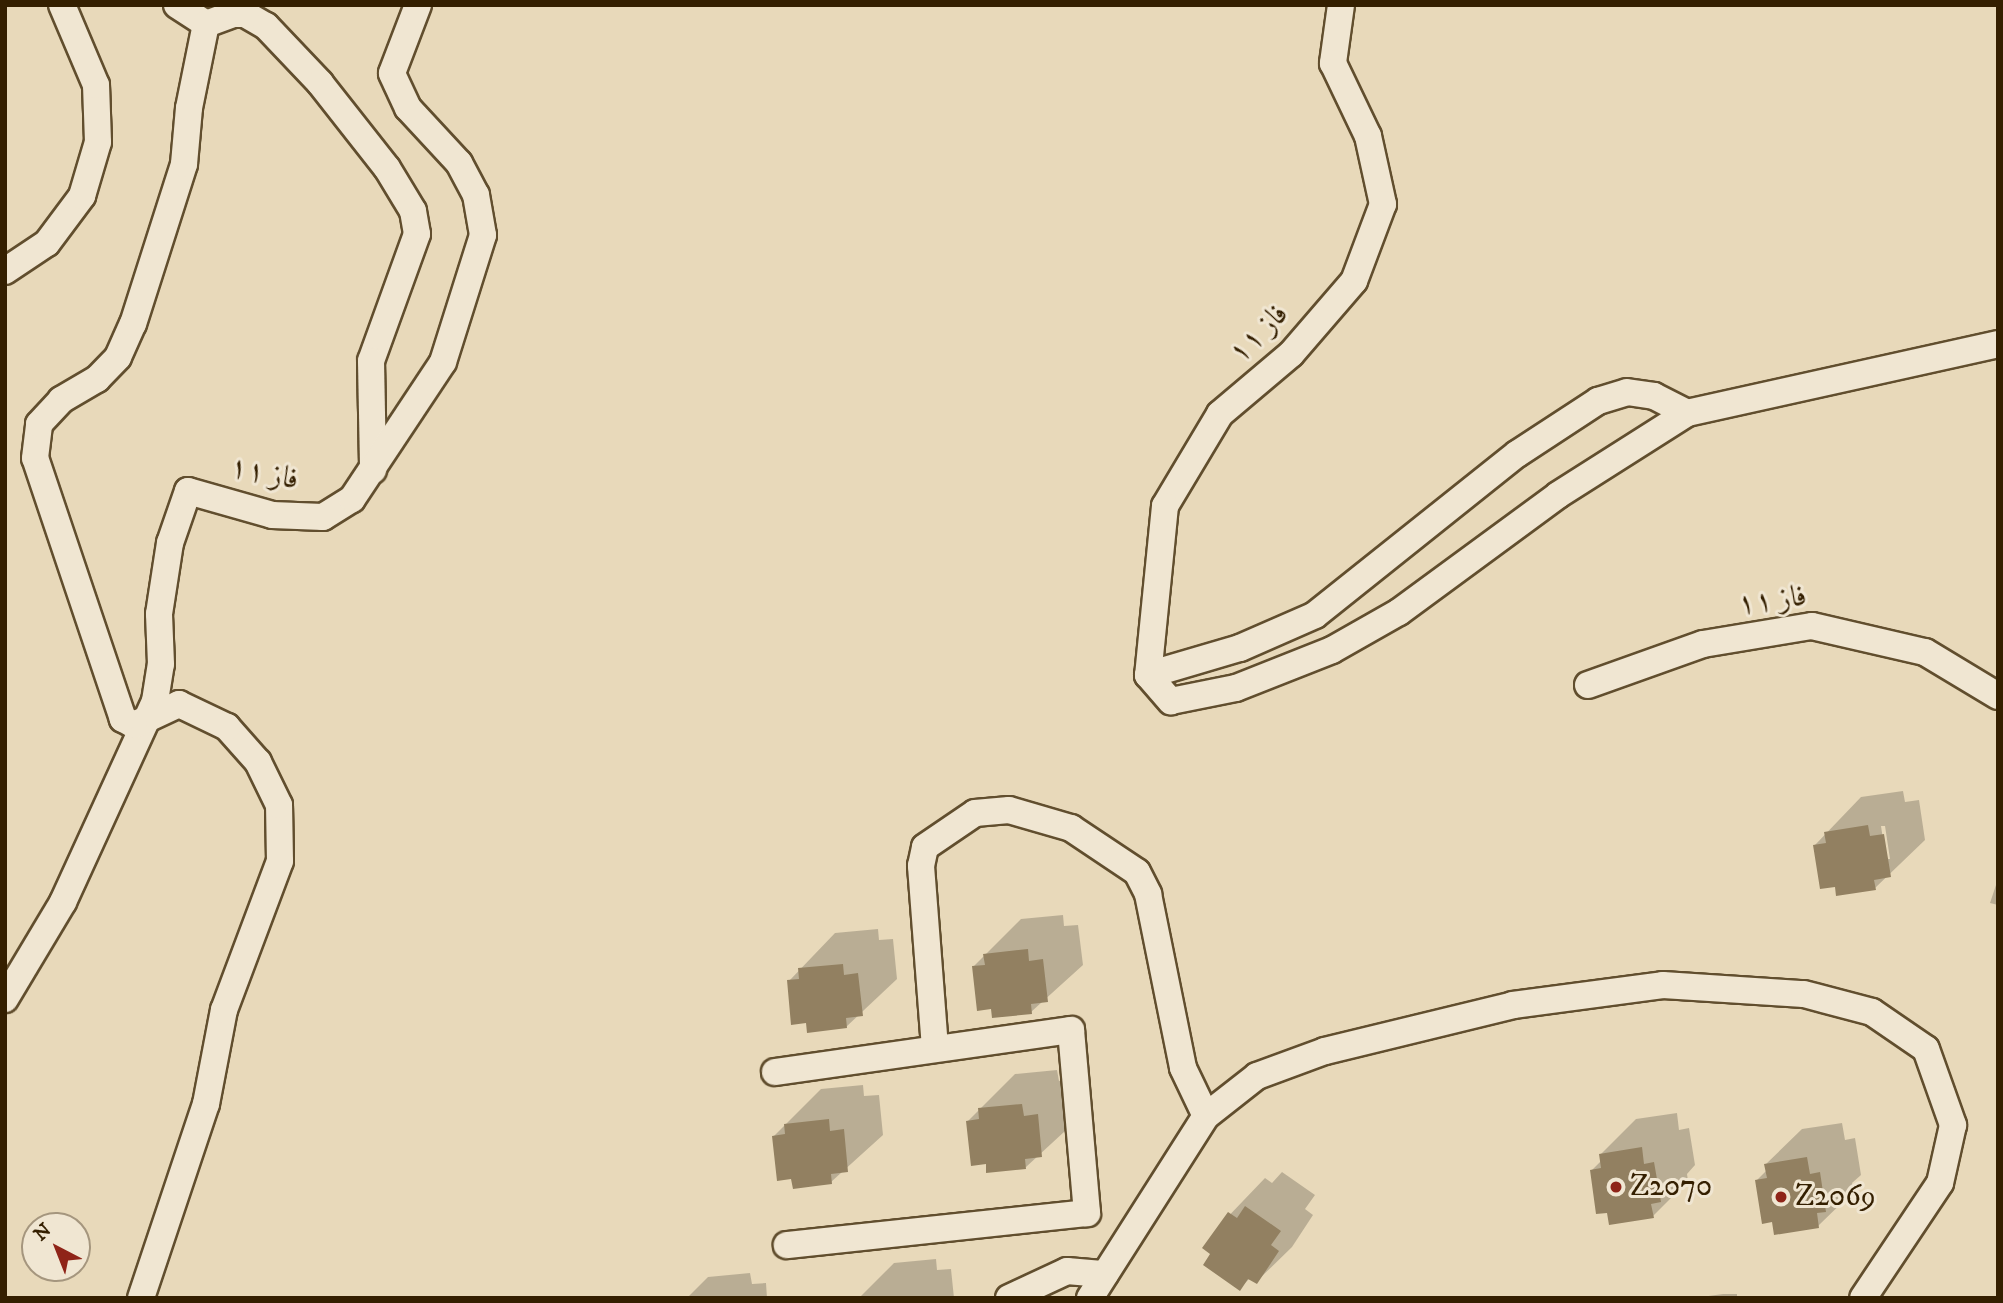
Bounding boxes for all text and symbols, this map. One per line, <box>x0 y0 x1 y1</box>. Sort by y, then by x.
street label: فاز ۱۱ <box>1222 297 1296 371</box>
street label: فاز ۱۱ <box>226 449 302 499</box>
street label: فاز ۱۱ <box>1735 579 1809 623</box>
place label: Z2070 <box>1630 1169 1712 1205</box>
marker: Z2070 <box>1608 1179 1624 1195</box>
place label: Z2069 <box>1795 1179 1876 1215</box>
marker: Z2069 <box>1773 1189 1789 1205</box>
north arrow <box>21 1212 91 1282</box>
text: N <box>29 1219 56 1246</box>

